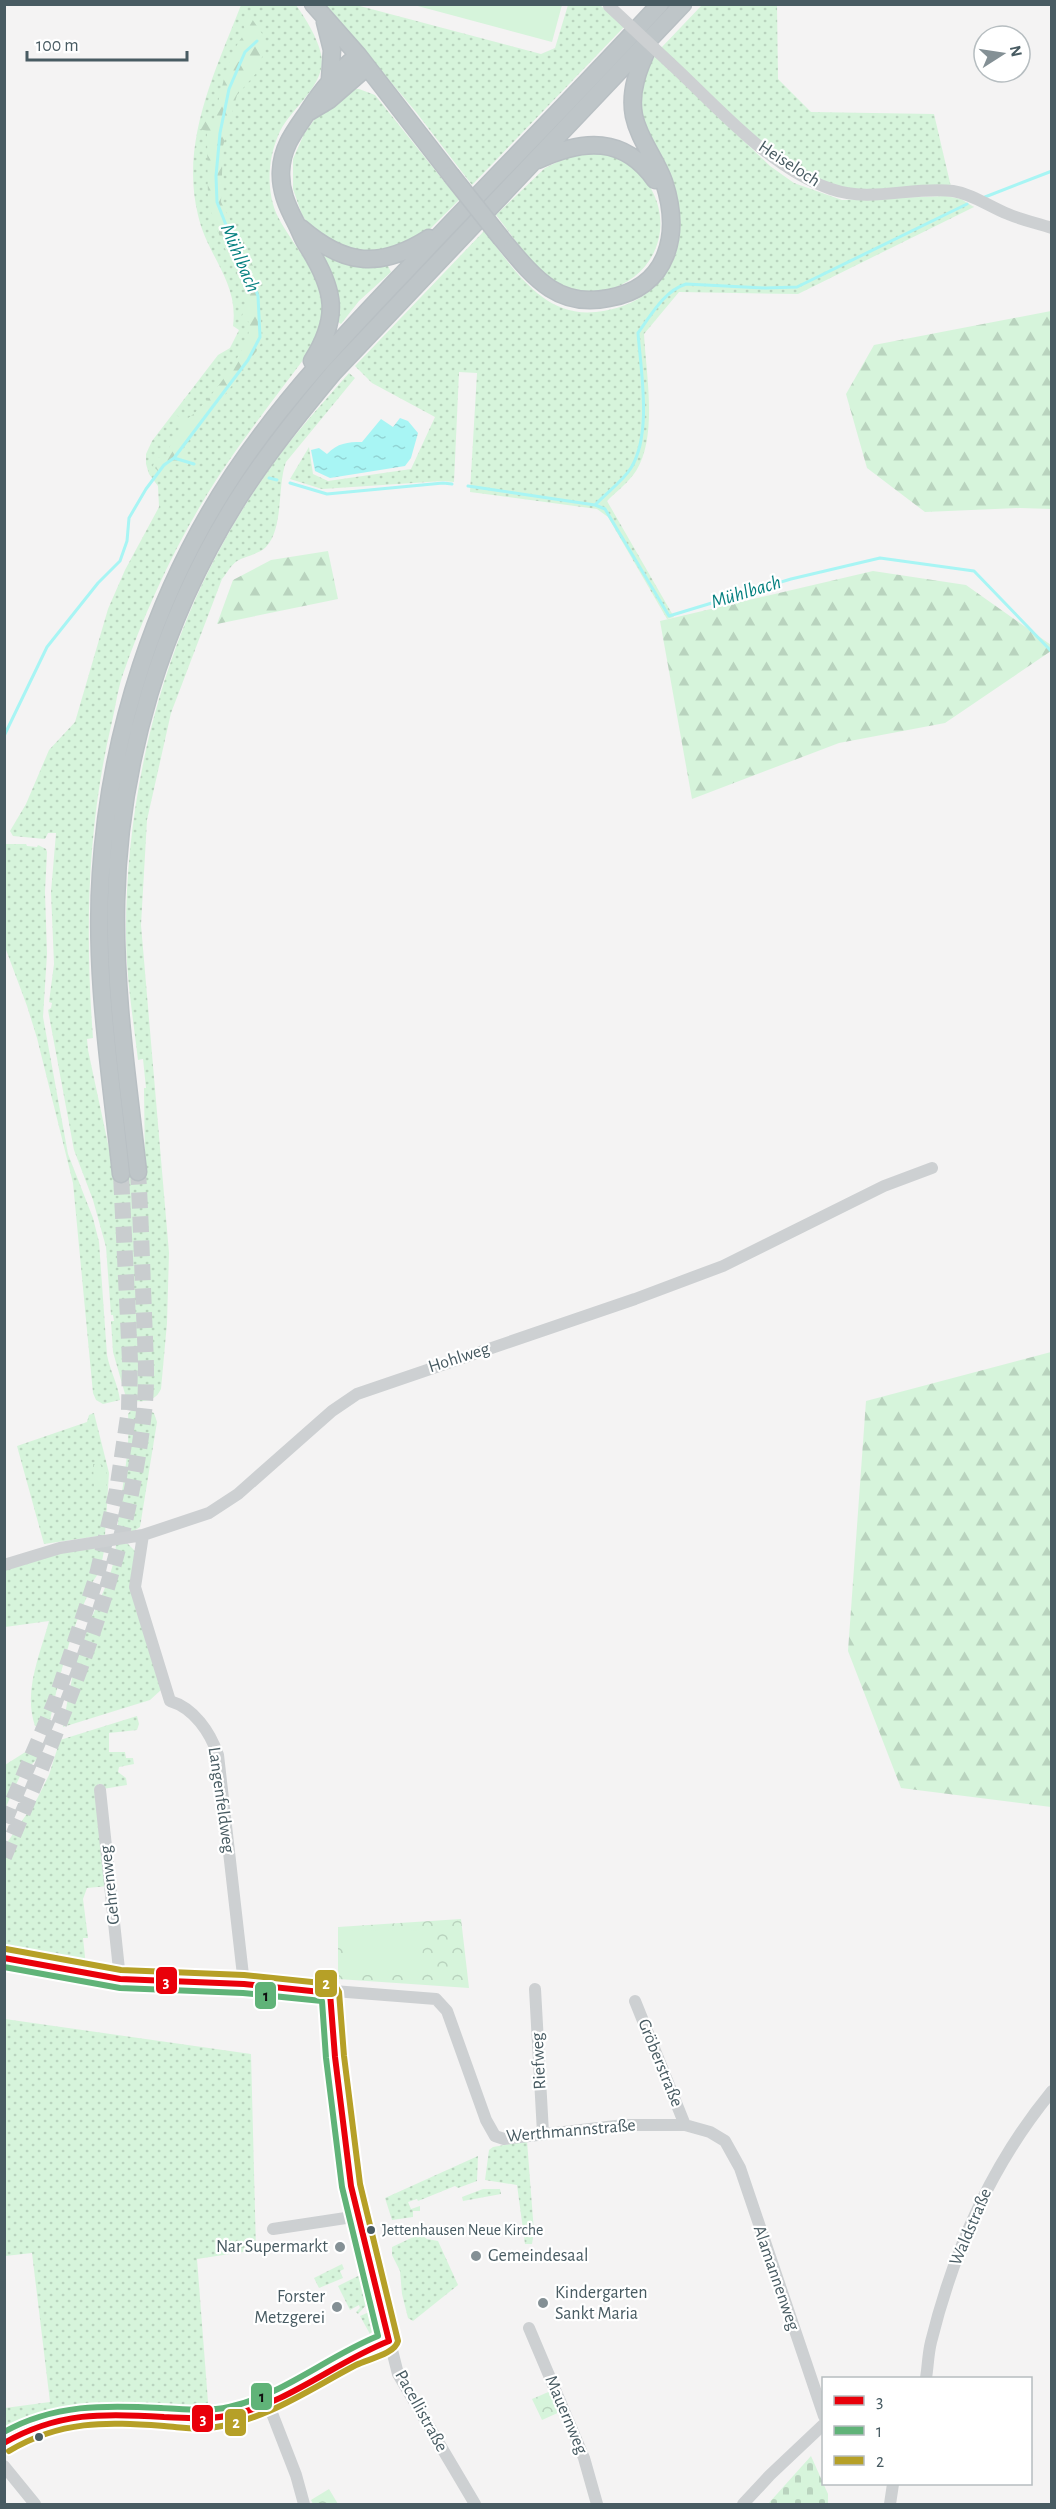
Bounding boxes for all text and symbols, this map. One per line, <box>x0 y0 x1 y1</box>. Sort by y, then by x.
scale bar <box>27 24 188 62</box>
north arrow <box>972 24 1032 84</box>
text: 100 m <box>36 37 79 55</box>
text: N <box>1007 44 1025 58</box>
street label: Heiseloch <box>755 138 823 190</box>
water label: Mühlbach <box>217 221 263 295</box>
water label: Mühlbach <box>709 572 783 612</box>
street label: Hohlweg <box>426 1340 492 1376</box>
street label: Langenfeldweg <box>205 1746 237 1854</box>
street label: Gehrenweg <box>97 1844 123 1926</box>
line badge: 3 <box>155 1966 178 1995</box>
line badge: 2 <box>314 1969 338 1998</box>
text: 3 <box>163 1974 170 1990</box>
text: 2 <box>322 1976 330 1992</box>
line badge: 1 <box>254 1981 277 2010</box>
text: 1 <box>263 1988 269 2004</box>
street label: Gröberstraße <box>634 2016 686 2110</box>
street label: Riefweg <box>529 2032 549 2090</box>
street label: Werthmannstraße <box>506 2116 636 2146</box>
street label: Waldstraße <box>947 2186 995 2268</box>
place label: Jettenhausen Neue Kirche <box>382 2222 543 2238</box>
street label: Alamannenweg <box>750 2223 802 2333</box>
marker: Jettenhausen Neue Kirche <box>365 2224 377 2236</box>
place label: Nar Supermarkt <box>216 2238 328 2256</box>
marker: Nar Supermarkt <box>333 2240 347 2254</box>
place label: Gemeindesaal <box>488 2247 588 2265</box>
marker: Gemeindesaal <box>469 2249 483 2263</box>
place label: Kindergarten Sankt Maria <box>555 2284 647 2323</box>
place label: Forster Metzgerei <box>254 2288 325 2327</box>
marker: Kindergarten Sankt Maria <box>536 2296 550 2310</box>
marker: Forster Metzgerei <box>330 2300 344 2314</box>
street label: Pacellistraße <box>391 2367 451 2455</box>
street label: Mauernweg <box>541 2373 591 2457</box>
legend <box>822 2377 1032 2485</box>
line badge: 1 <box>250 2382 273 2411</box>
text: 1 <box>259 2389 265 2405</box>
text: 3 <box>876 2393 883 2411</box>
line badge: 3 <box>191 2404 214 2433</box>
line badge: 2 <box>224 2408 247 2437</box>
text: 3 <box>200 2411 207 2427</box>
text: 2 <box>232 2415 240 2431</box>
text: 1 <box>876 2423 882 2441</box>
unlabelled marker <box>33 2431 45 2443</box>
text: 2 <box>876 2453 884 2471</box>

